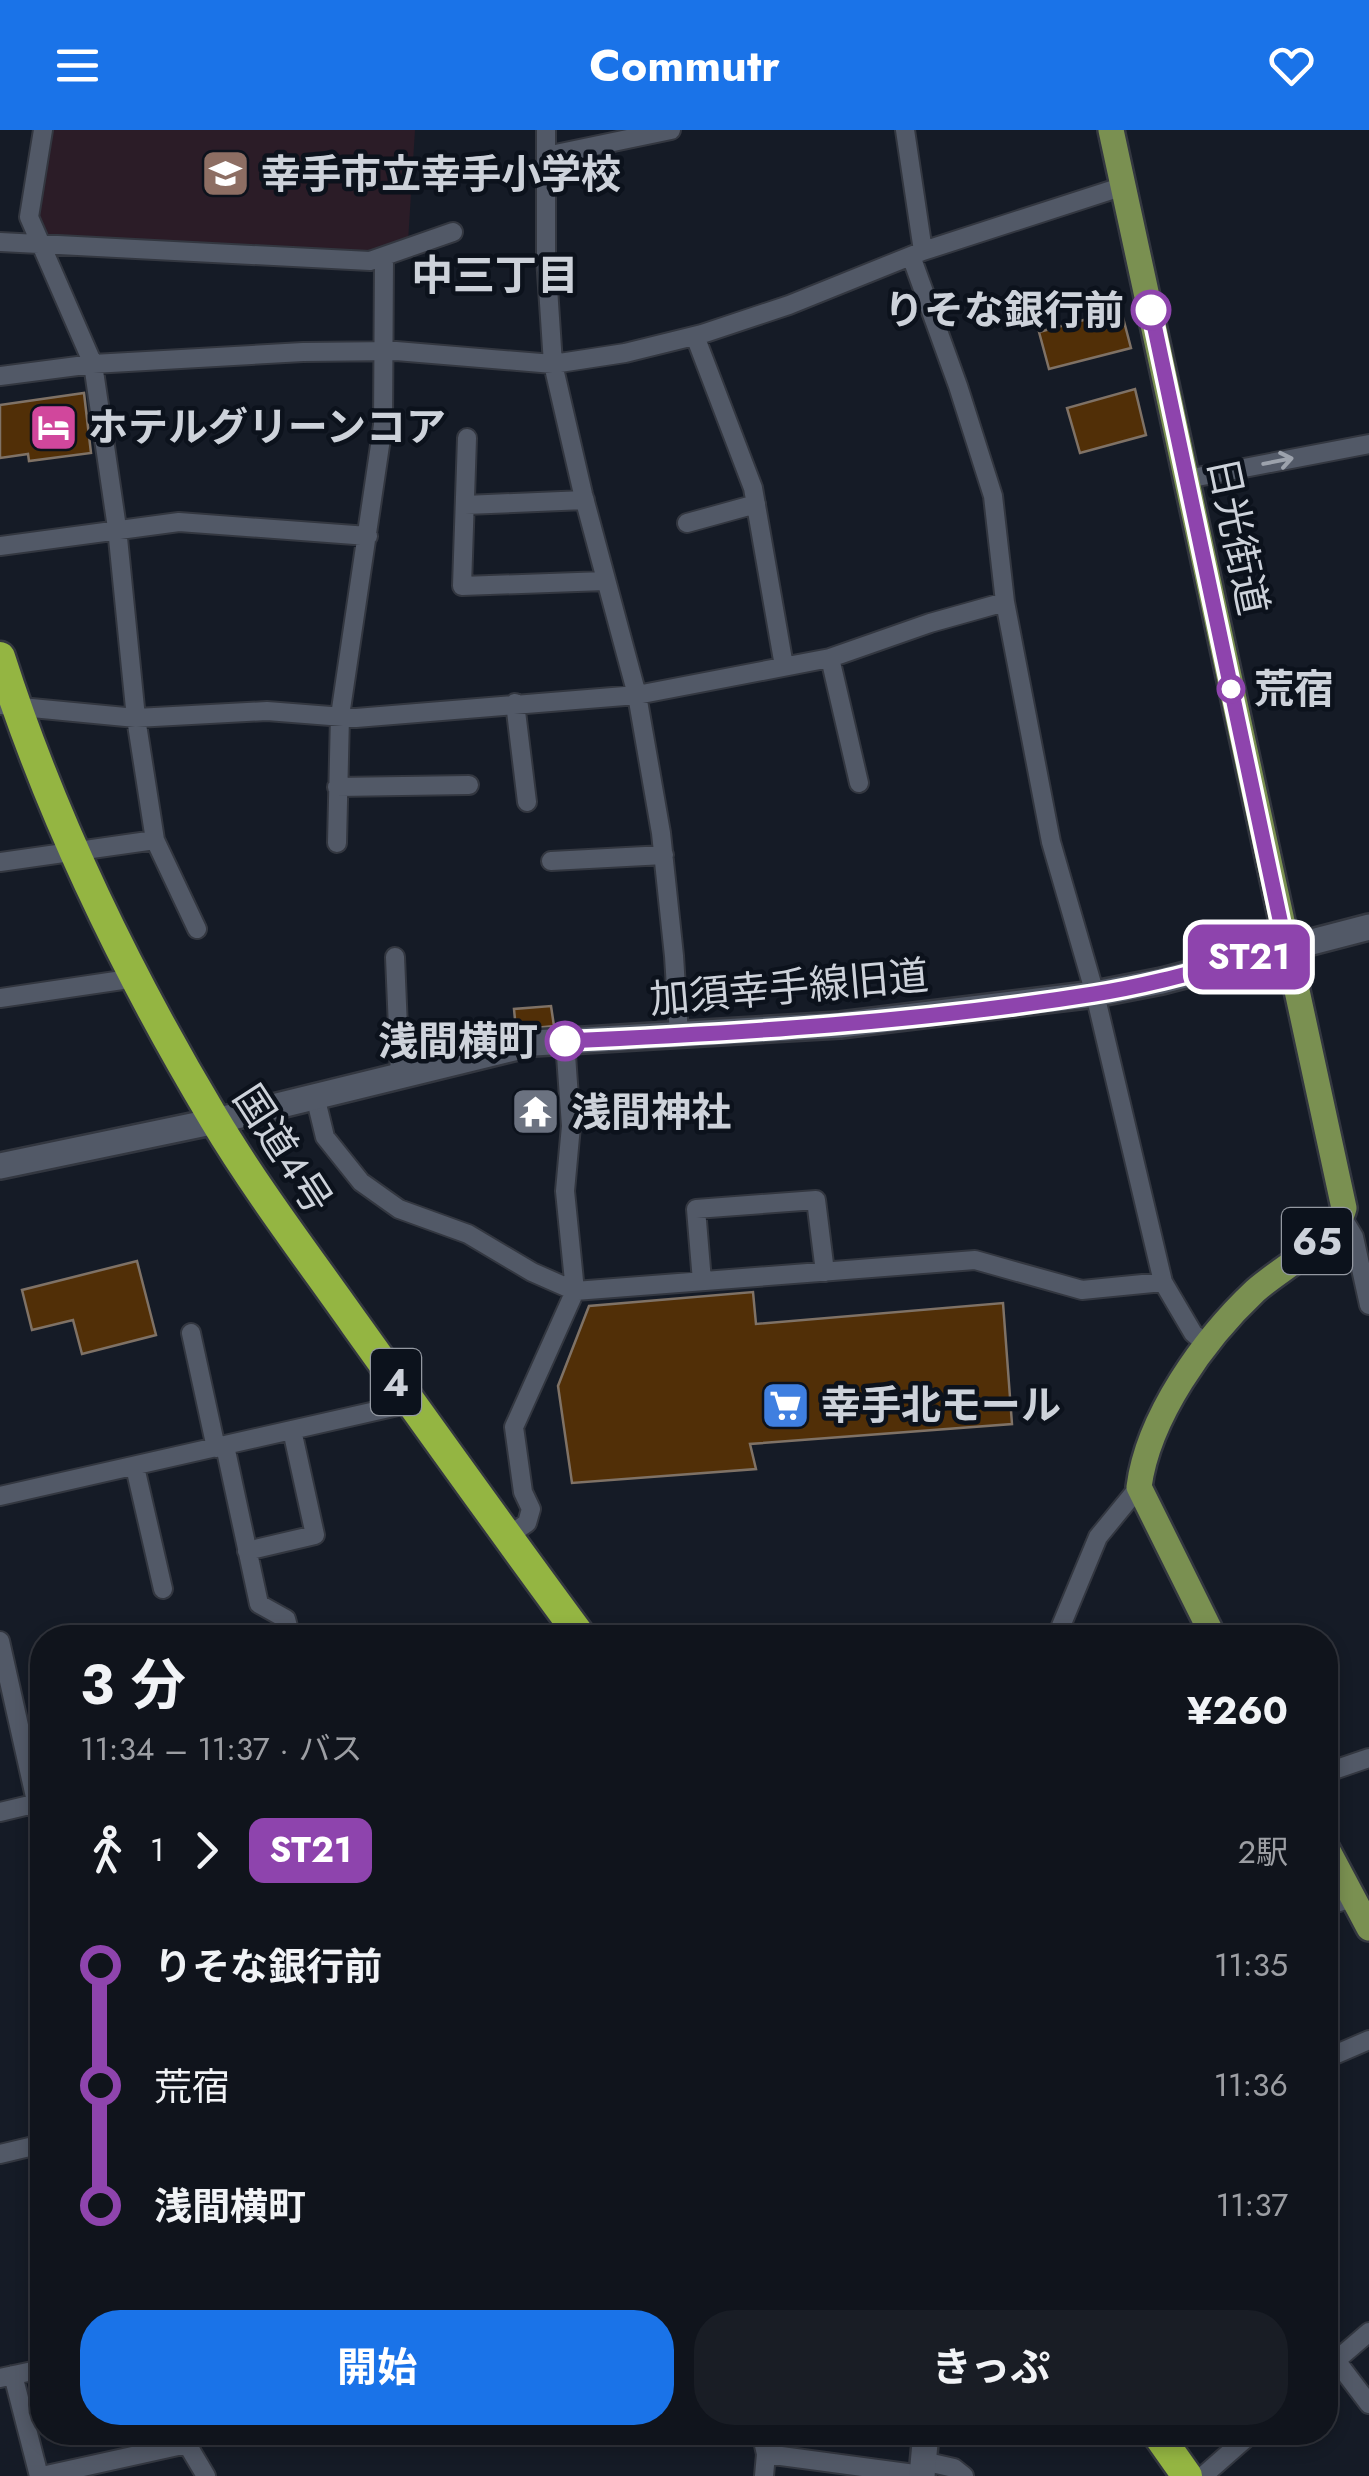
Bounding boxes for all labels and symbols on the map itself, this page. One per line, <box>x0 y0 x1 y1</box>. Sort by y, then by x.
place label: 幸手市立幸手小学校 <box>261 145 621 203</box>
school or university icon: 幸手市立幸手小学校 <box>200 148 252 200</box>
district label: 中三丁目 <box>411 245 579 306</box>
place label: りそな銀行前 <box>884 281 1124 339</box>
marker: りそな銀行前 <box>1132 291 1170 329</box>
place label: ホテルグリーンコア <box>88 398 446 456</box>
hotel icon: ホテルグリーンコア <box>27 401 79 453</box>
one-way arrow <box>1261 451 1293 470</box>
street label: 日光街道 <box>1193 452 1283 620</box>
place label: 荒宿 <box>1254 660 1334 718</box>
marker: 荒宿 <box>1218 676 1244 702</box>
line badge: ST21 <box>1179 924 1319 990</box>
street label: 加須幸手線旧道 <box>647 946 931 1028</box>
place label: 浅間横町 <box>378 1012 538 1070</box>
marker: 浅間横町 <box>546 1022 584 1060</box>
street label: 国道4号 <box>220 1073 346 1225</box>
place label: 浅間神社 <box>571 1083 731 1141</box>
temple icon: 浅間神社 <box>510 1086 562 1138</box>
road number: 65 <box>1282 1208 1352 1274</box>
road number: 4 <box>371 1349 421 1415</box>
place label: 幸手北モール <box>821 1376 1061 1434</box>
supermarket icon: 幸手北モール <box>760 1379 812 1431</box>

